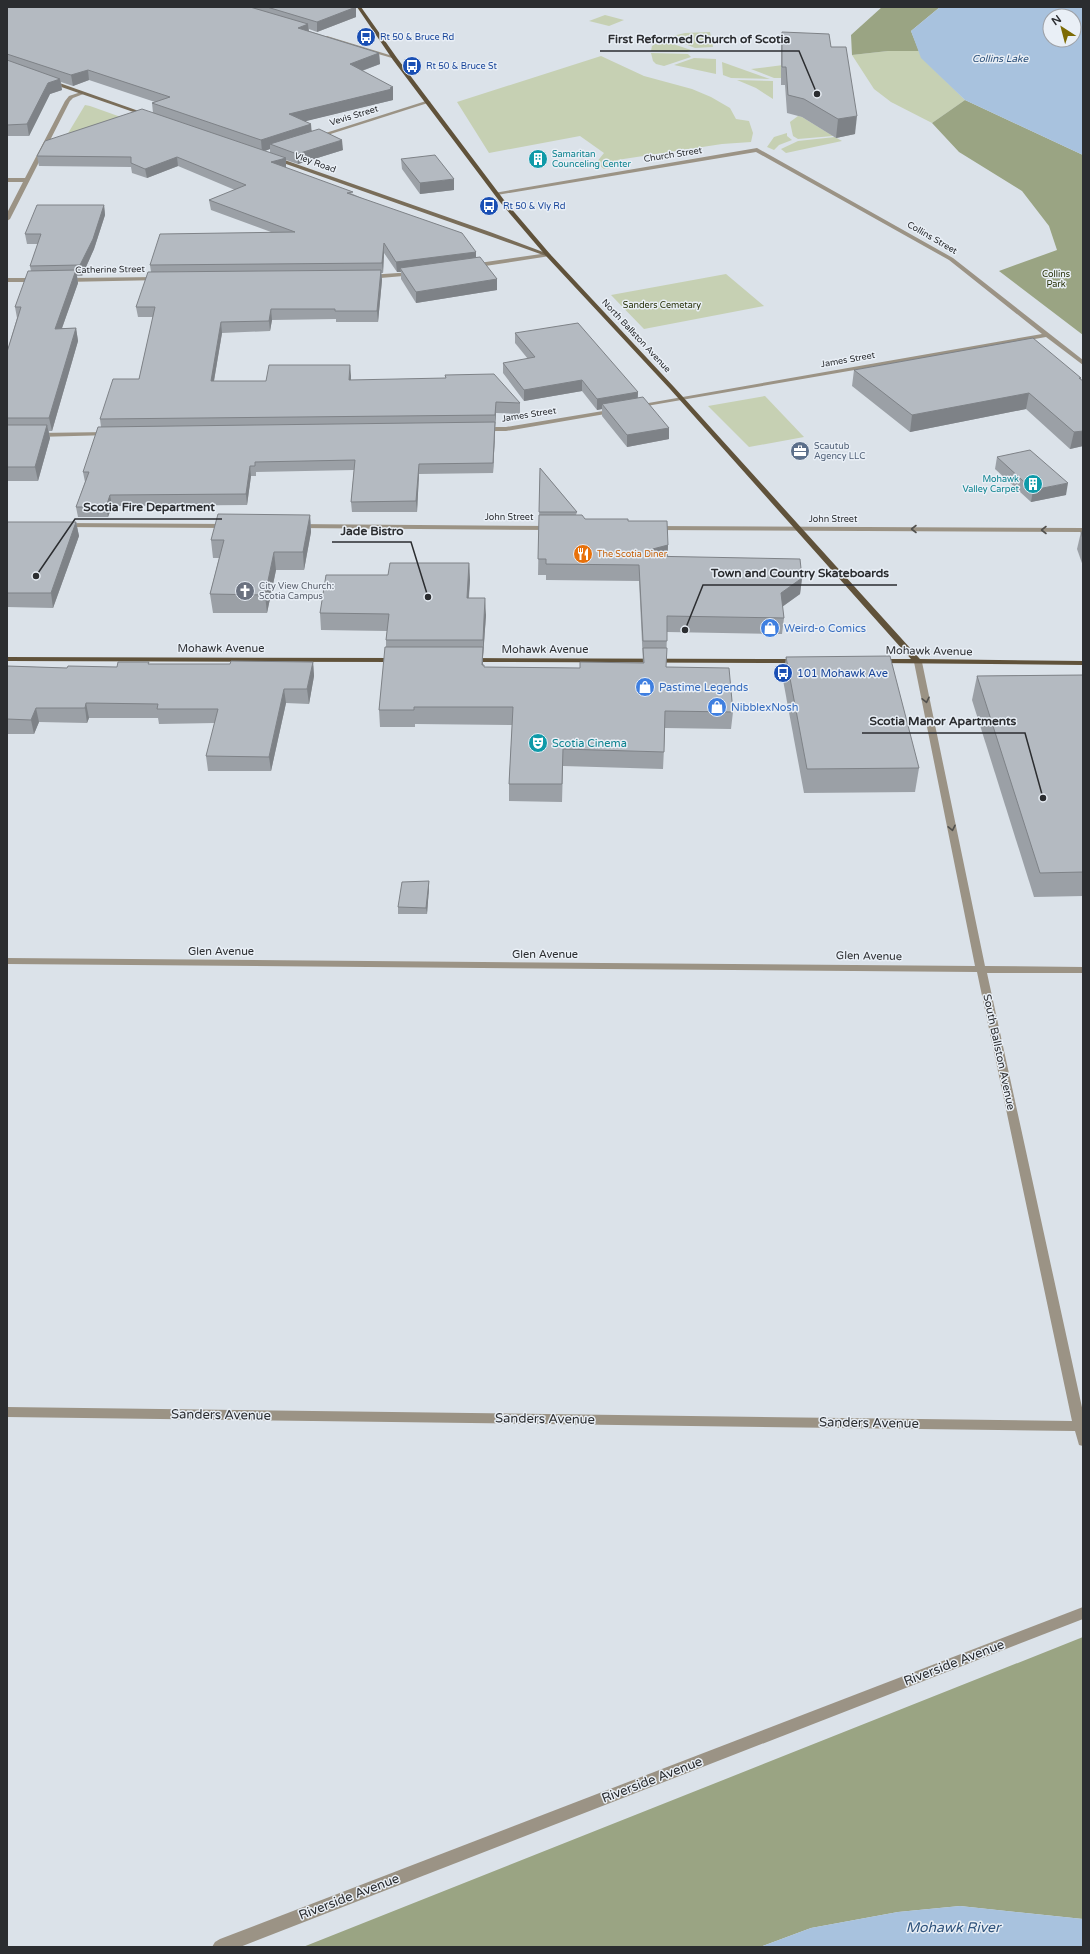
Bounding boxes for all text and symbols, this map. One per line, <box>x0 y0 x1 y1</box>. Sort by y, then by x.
north arrow <box>1042 8 1082 48</box>
text: N <box>1049 12 1064 28</box>
bus stop icon: Rt 50 & Bruce Rd <box>355 26 377 48</box>
callout: First Reformed Church of Scotia <box>600 27 799 51</box>
place label: Rt 50 & Bruce Rd <box>380 32 454 43</box>
text: First Reformed Church of Scotia <box>608 32 791 46</box>
water label: Collins Lake <box>972 53 1029 65</box>
bus stop icon: Rt 50 & Bruce St <box>401 55 423 77</box>
place label: Rt 50 & Bruce St <box>426 61 497 72</box>
street label: Vevis Street <box>328 103 380 129</box>
street label: Church Street <box>643 145 703 165</box>
building icon: Samaritan Counceling Center <box>527 148 549 170</box>
place label: Samaritan Counceling Center <box>552 149 631 170</box>
street label: Vley Road <box>293 150 337 176</box>
bus stop icon: Rt 50 & Vly Rd <box>478 195 500 217</box>
place label: Rt 50 & Vly Rd <box>503 201 565 212</box>
street label: Collins Street <box>905 219 960 257</box>
street label: Catherine Street <box>75 264 145 276</box>
park label: Collins Park <box>1042 269 1070 290</box>
street label: North Ballston Avenue <box>599 297 673 375</box>
park label: Sanders Cemetary <box>623 300 701 311</box>
street label: James Street <box>820 350 877 370</box>
street label: James Street <box>501 405 558 425</box>
office icon: Scautub Agency LLC <box>789 440 811 462</box>
place label: Scautub Agency LLC <box>814 441 865 462</box>
building icon: Mohawk Valley Carpet <box>1022 473 1044 495</box>
place label: Mohawk Valley Carpet <box>963 474 1020 495</box>
callout: Scotia Fire Department <box>75 495 222 519</box>
text: Scotia Fire Department <box>83 500 215 515</box>
street label: John Street <box>485 512 534 523</box>
street label: John Street <box>809 514 858 525</box>
callout: Jade Bistro <box>332 518 411 542</box>
text: Jade Bistro <box>339 524 404 538</box>
one-way arrow <box>911 525 917 533</box>
one-way arrow <box>1041 526 1047 534</box>
restaurant icon: The Scotia Diner <box>572 543 594 565</box>
place label: The Scotia Diner <box>597 549 668 560</box>
callout: Town and Country Skateboards <box>703 561 897 585</box>
text: Town and Country Skateboards <box>710 566 889 581</box>
church icon: City View Church: Scotia Campus <box>234 580 256 602</box>
place label: City View Church: Scotia Campus <box>259 581 334 602</box>
shop icon: Weird-o Comics <box>759 617 781 639</box>
place label: Weird-o Comics <box>784 622 866 635</box>
street label: Mohawk Avenue <box>178 642 264 655</box>
street label: Mohawk Avenue <box>502 643 588 656</box>
street label: Mohawk Avenue <box>885 644 973 658</box>
bus stop icon: 101 Mohawk Ave <box>772 662 794 684</box>
place label: 101 Mohawk Ave <box>797 667 888 680</box>
shop icon: Pastime Legends <box>634 676 656 698</box>
place label: Pastime Legends <box>659 681 748 694</box>
shop icon: NibblexNosh <box>706 696 728 718</box>
one-way arrow <box>921 697 930 704</box>
place label: NibblexNosh <box>731 701 799 714</box>
callout: Scotia Manor Apartments <box>862 709 1025 733</box>
text: Scotia Manor Apartments <box>870 714 1017 729</box>
theatre icon: Scotia Cinema <box>527 732 549 754</box>
place label: Scotia Cinema <box>552 737 627 750</box>
one-way arrow <box>947 825 956 831</box>
street label: Glen Avenue <box>188 945 254 958</box>
street label: Glen Avenue <box>512 948 578 961</box>
street label: Glen Avenue <box>836 949 902 963</box>
street label: South Ballston Avenue <box>980 993 1018 1111</box>
street label: Sanders Avenue <box>171 1406 271 1424</box>
street label: Sanders Avenue <box>495 1410 595 1428</box>
street label: Sanders Avenue <box>819 1414 919 1432</box>
street label: Riverside Avenue <box>901 1636 1007 1690</box>
street label: Riverside Avenue <box>599 1753 705 1807</box>
street label: Riverside Avenue <box>296 1870 402 1924</box>
water label: Mohawk River <box>906 1919 1002 1936</box>

